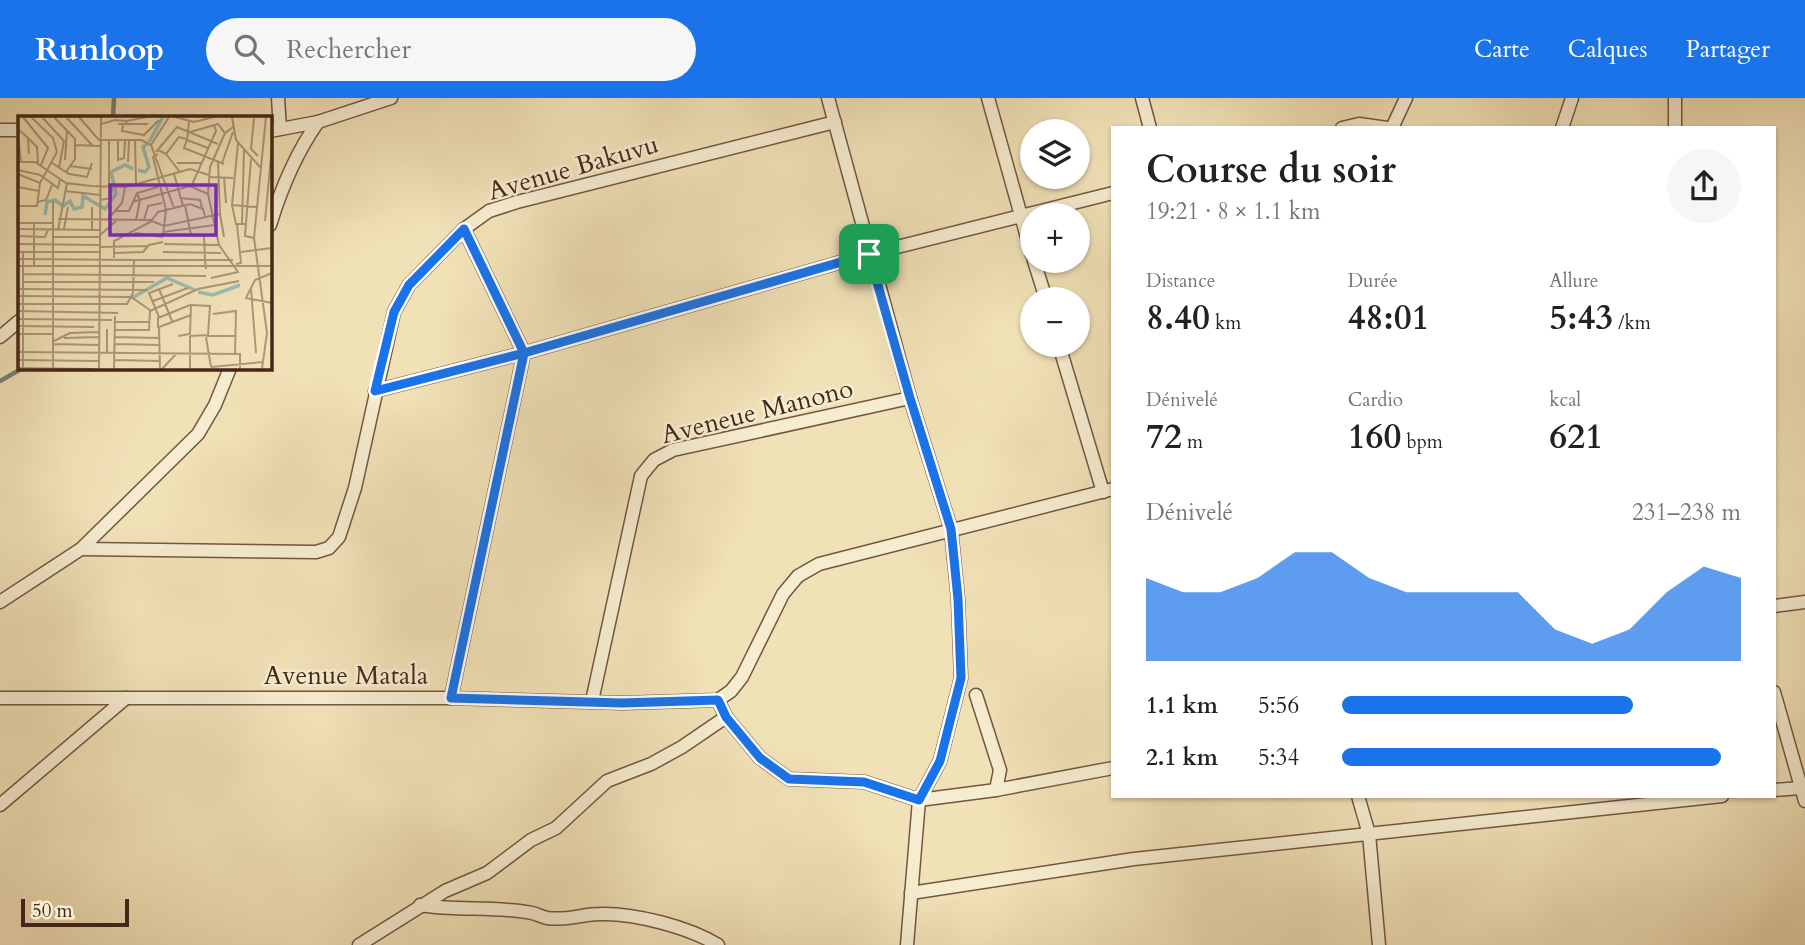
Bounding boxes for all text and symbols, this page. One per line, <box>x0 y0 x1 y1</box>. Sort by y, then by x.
search box <box>206 18 696 81</box>
text: Runloop <box>35 27 164 72</box>
icon: search <box>230 30 268 68</box>
text: Rechercher <box>286 32 411 67</box>
text: Carte <box>1474 33 1530 66</box>
text: Calques <box>1568 33 1648 66</box>
text: Partager <box>1686 33 1770 66</box>
inset map <box>18 116 271 369</box>
map controls <box>1020 119 1090 357</box>
button: layers <box>1020 119 1090 189</box>
street label: Avenue Bakuvu <box>484 126 662 209</box>
text: Course du soir <box>1146 144 1396 196</box>
button: share <box>1667 149 1741 223</box>
text: 19:21 · 8 × 1.1 km <box>1146 196 1320 227</box>
button: + <box>1020 203 1090 273</box>
pin <box>839 224 899 284</box>
icon: arrive <box>850 235 888 273</box>
text: Distance <box>1146 268 1215 294</box>
text: Durée <box>1348 268 1398 294</box>
text: Allure <box>1549 268 1599 294</box>
button: − <box>1020 287 1090 357</box>
text: 8.40 <box>1146 294 1210 342</box>
text: 48:01 <box>1348 294 1430 342</box>
text: 5:43 <box>1549 294 1613 342</box>
text: km <box>1210 310 1241 336</box>
text: /km <box>1613 310 1651 336</box>
street label: Aveneue Manono <box>658 371 857 452</box>
text: Dénivelé <box>1146 387 1218 413</box>
text: Cardio <box>1348 387 1403 413</box>
text: kcal <box>1549 387 1581 413</box>
text: 72 <box>1146 413 1182 461</box>
text: 160 <box>1348 413 1401 461</box>
text: 621 <box>1549 413 1603 461</box>
text: m <box>1182 429 1203 455</box>
text: bpm <box>1401 429 1443 455</box>
text: Dénivelé <box>1146 497 1233 528</box>
text: 231–238 m <box>1632 497 1741 528</box>
street label: Avenue Matala <box>264 658 428 693</box>
text: 1.1 km <box>1146 690 1218 721</box>
text: 5:56 <box>1258 690 1299 721</box>
text: 2.1 km <box>1146 742 1218 773</box>
text: 5:34 <box>1258 742 1299 773</box>
scale bar <box>21 896 130 928</box>
text: 50 m <box>32 898 73 924</box>

